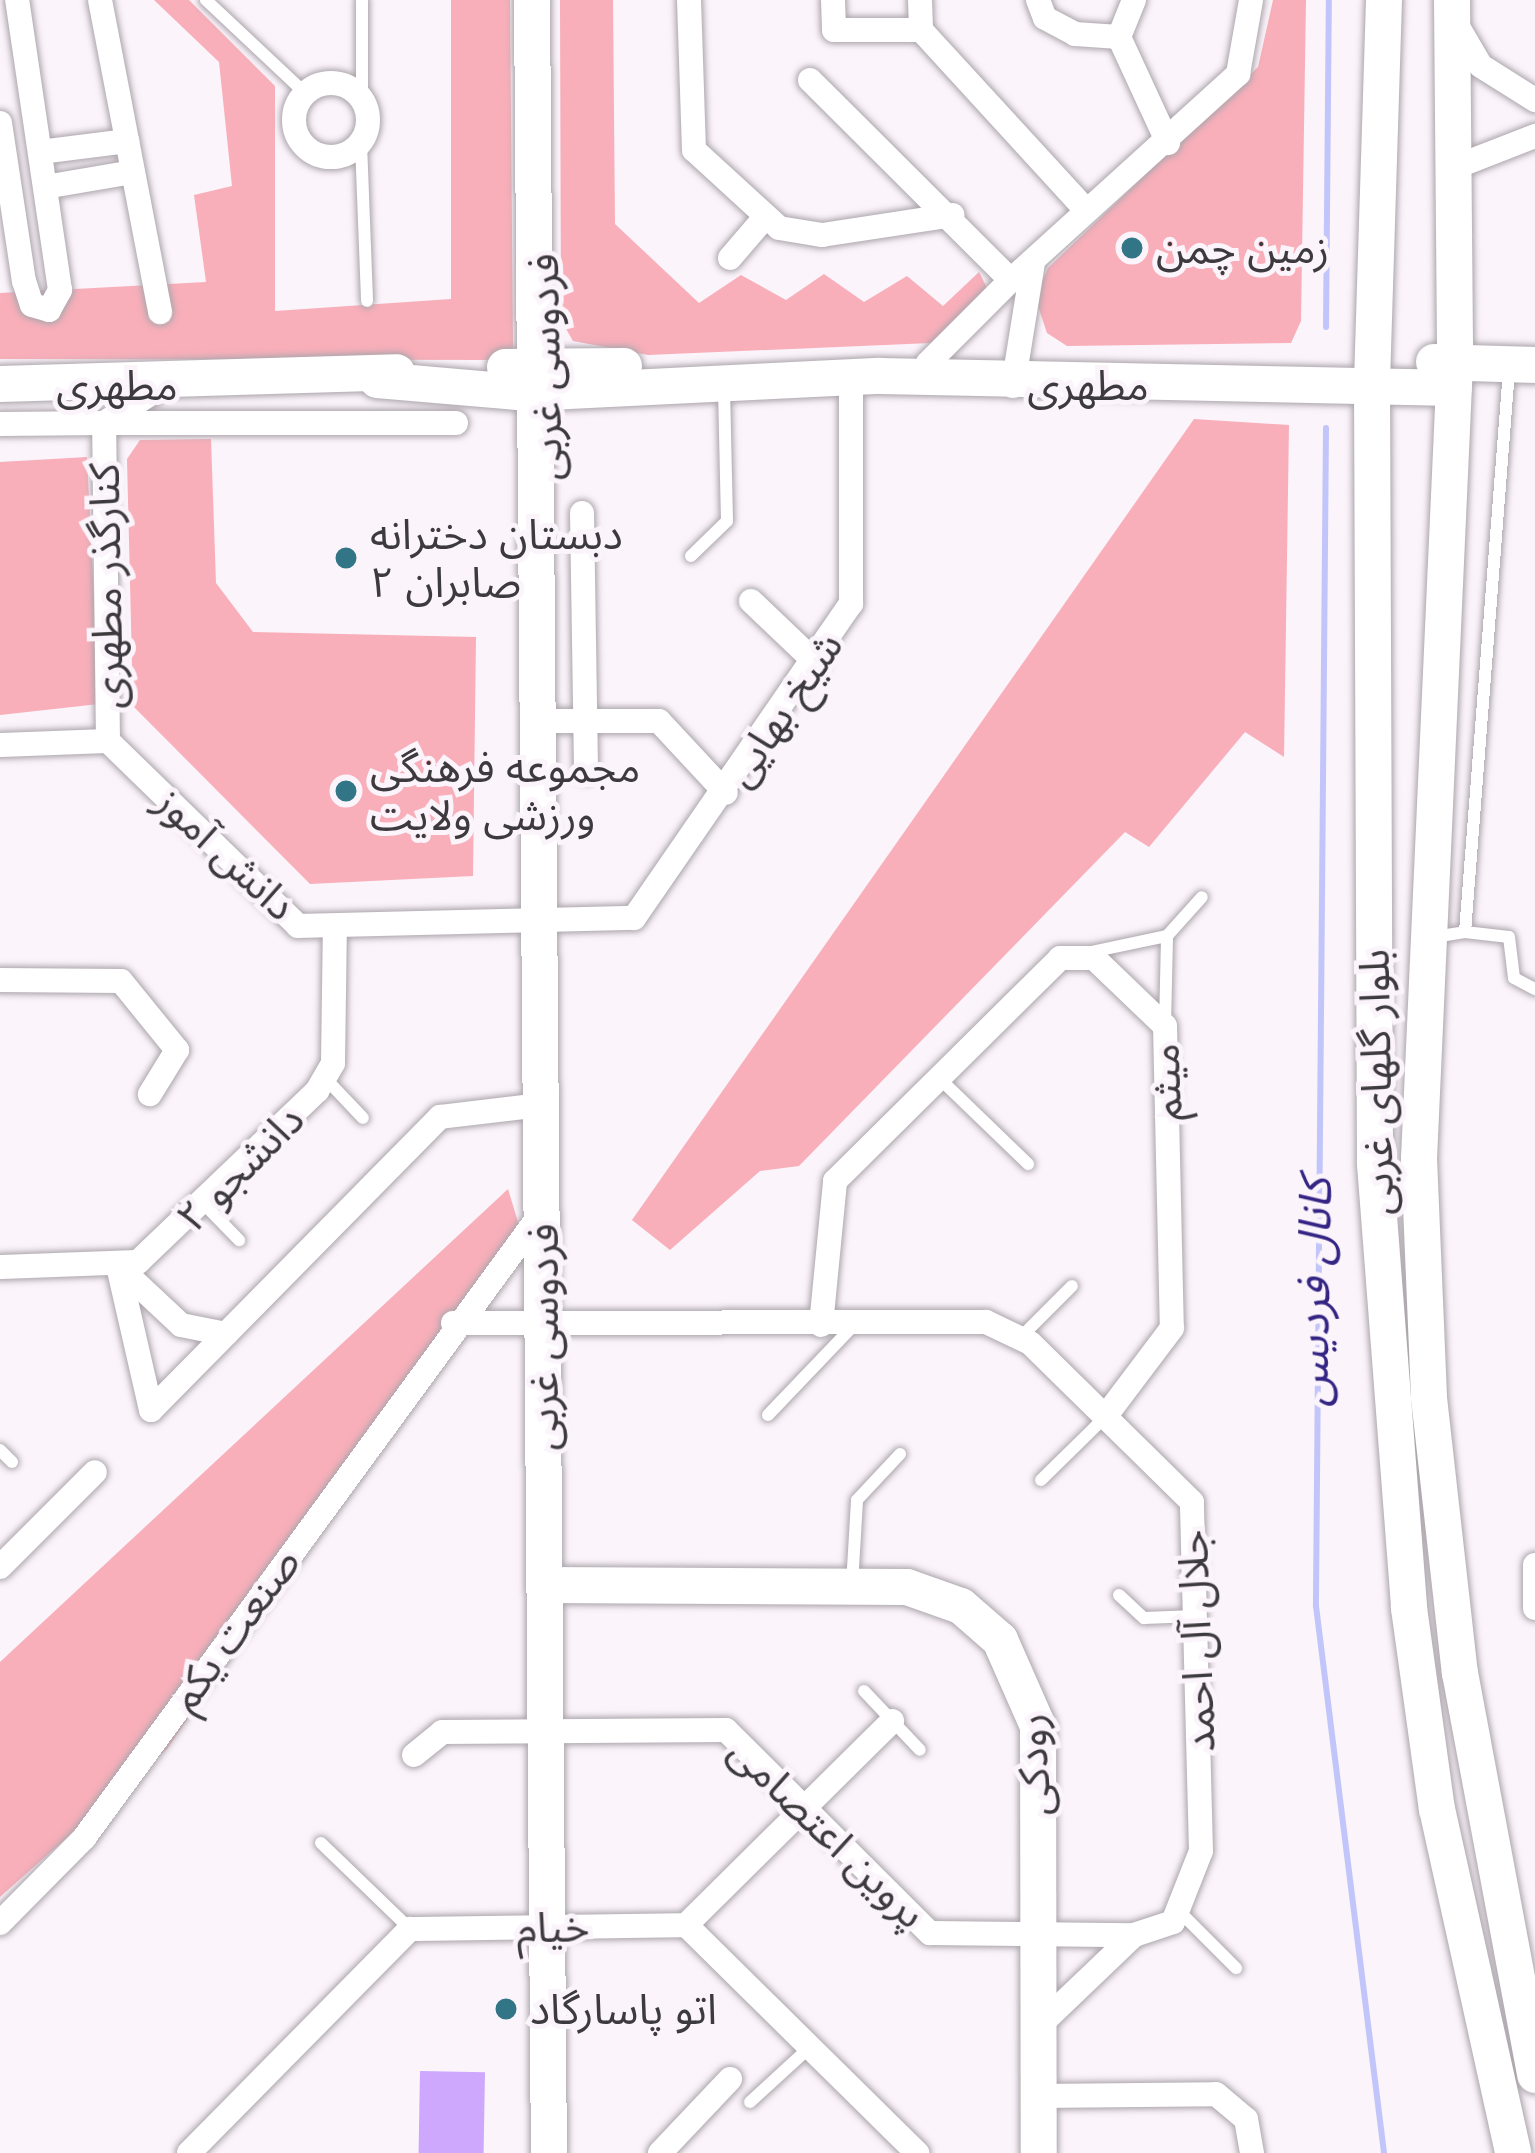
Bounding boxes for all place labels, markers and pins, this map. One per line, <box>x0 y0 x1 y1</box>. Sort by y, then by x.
place label: زمین چمن <box>1156 223 1329 273</box>
marker: زمین چمن <box>1119 235 1145 261</box>
place label: دبستان دخترانه صابران ۲ <box>370 509 623 608</box>
marker: دبستان دخترانه صابران ۲ <box>333 545 359 571</box>
place label: مجموعه فرهنگی ورزشی ولایت <box>370 742 640 840</box>
marker: مجموعه فرهنگی ورزشی ولایت <box>333 778 359 804</box>
place label: اتو پاسارگاد <box>530 1984 717 2034</box>
marker: اتو پاسارگاد <box>493 1996 519 2022</box>

